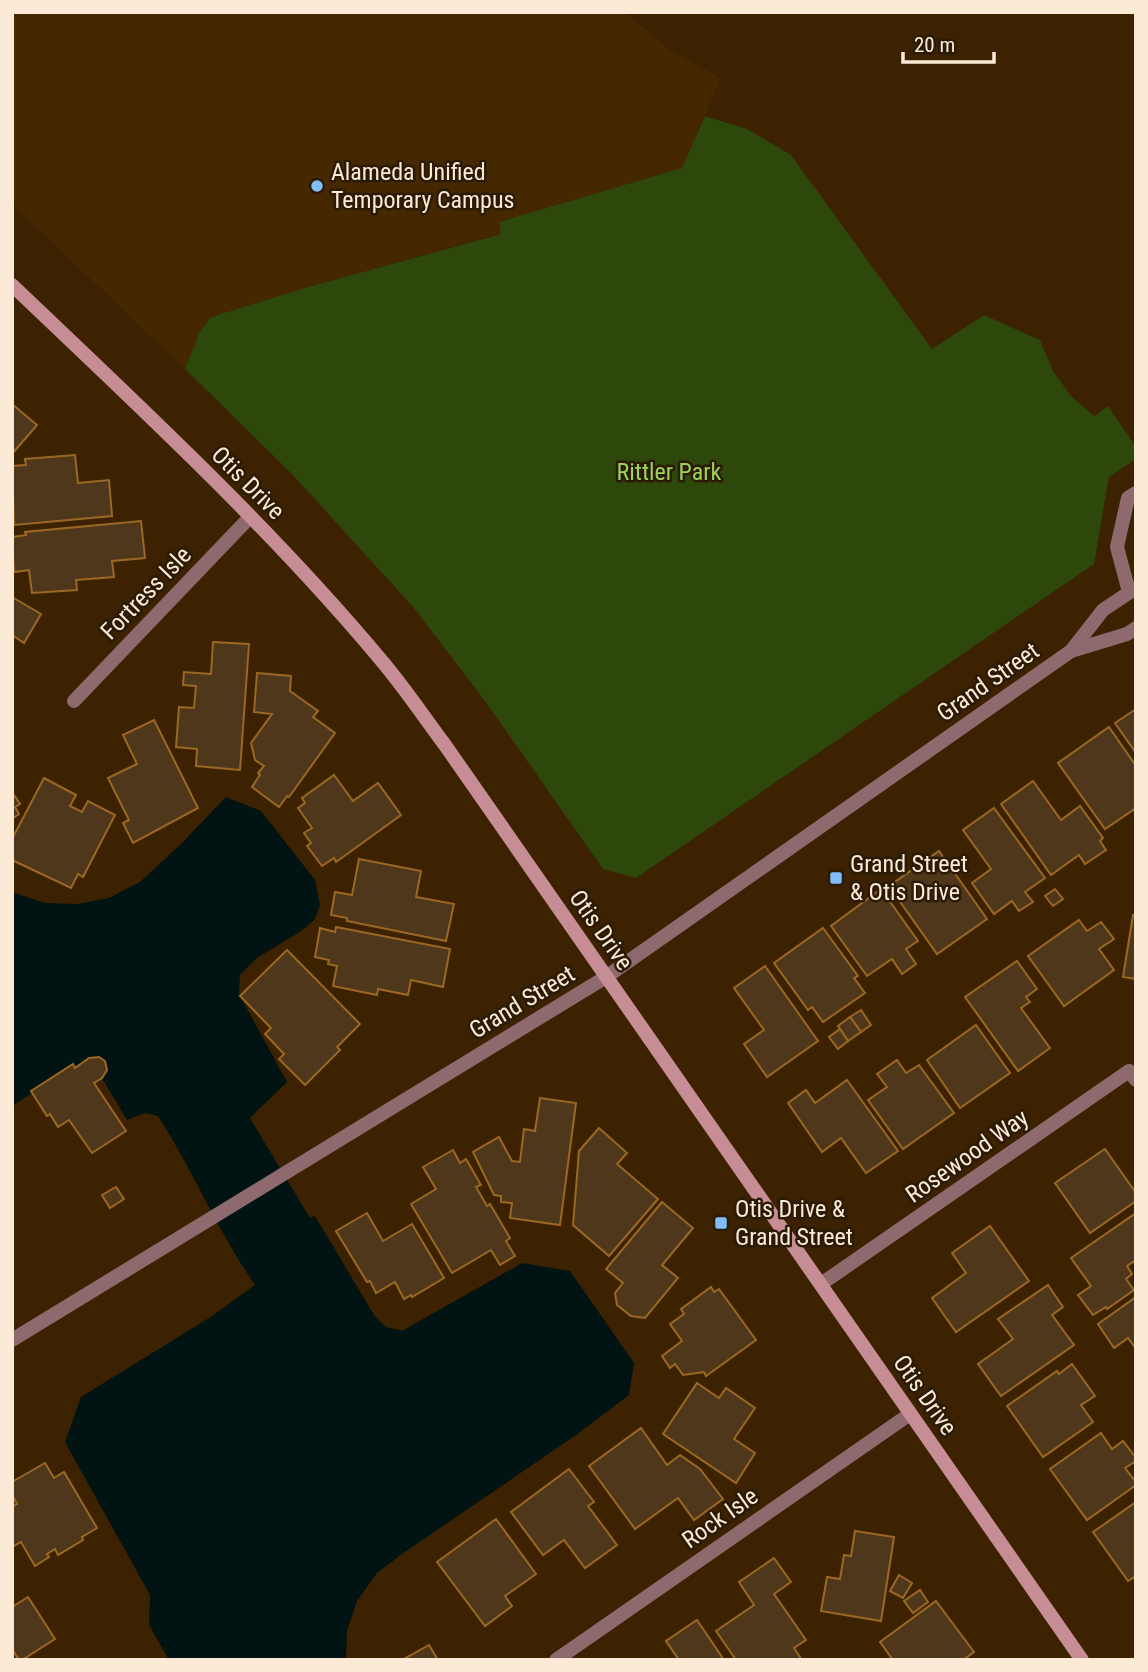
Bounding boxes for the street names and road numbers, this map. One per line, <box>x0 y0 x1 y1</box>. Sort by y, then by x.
street label: Otis Drive <box>206 441 290 525</box>
street label: Fortress Isle <box>95 541 197 645</box>
street label: Grand Street <box>932 637 1044 727</box>
street label: Otis Drive <box>563 885 639 975</box>
street label: Grand Street <box>464 960 580 1044</box>
street label: Rosewood Way <box>900 1103 1034 1209</box>
street label: Otis Drive <box>887 1350 963 1440</box>
street label: Rock Isle <box>677 1482 763 1554</box>

